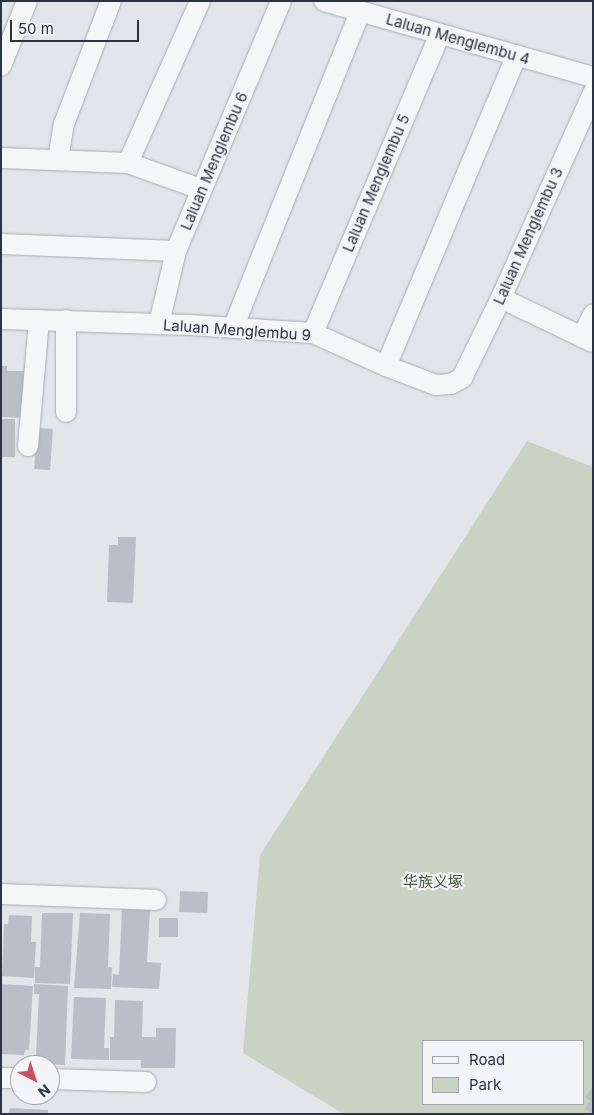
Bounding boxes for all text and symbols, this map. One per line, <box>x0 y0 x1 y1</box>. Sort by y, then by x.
scale bar <box>12 10 141 42</box>
street label: Laluan Menglembu 4 <box>384 10 532 68</box>
text: 50 m <box>18 19 54 38</box>
street label: Laluan Menglembu 6 <box>177 89 251 233</box>
street label: Laluan Menglembu 5 <box>339 111 413 255</box>
street label: Laluan Menglembu 3 <box>490 165 566 307</box>
street label: Laluan Menglembu 9 <box>162 316 312 344</box>
park label: 华族义塚 <box>403 873 463 891</box>
legend <box>422 1040 584 1105</box>
text: Road <box>469 1050 505 1069</box>
north arrow <box>10 1055 60 1105</box>
text: Park <box>469 1075 501 1094</box>
text: N <box>35 1081 54 1101</box>

